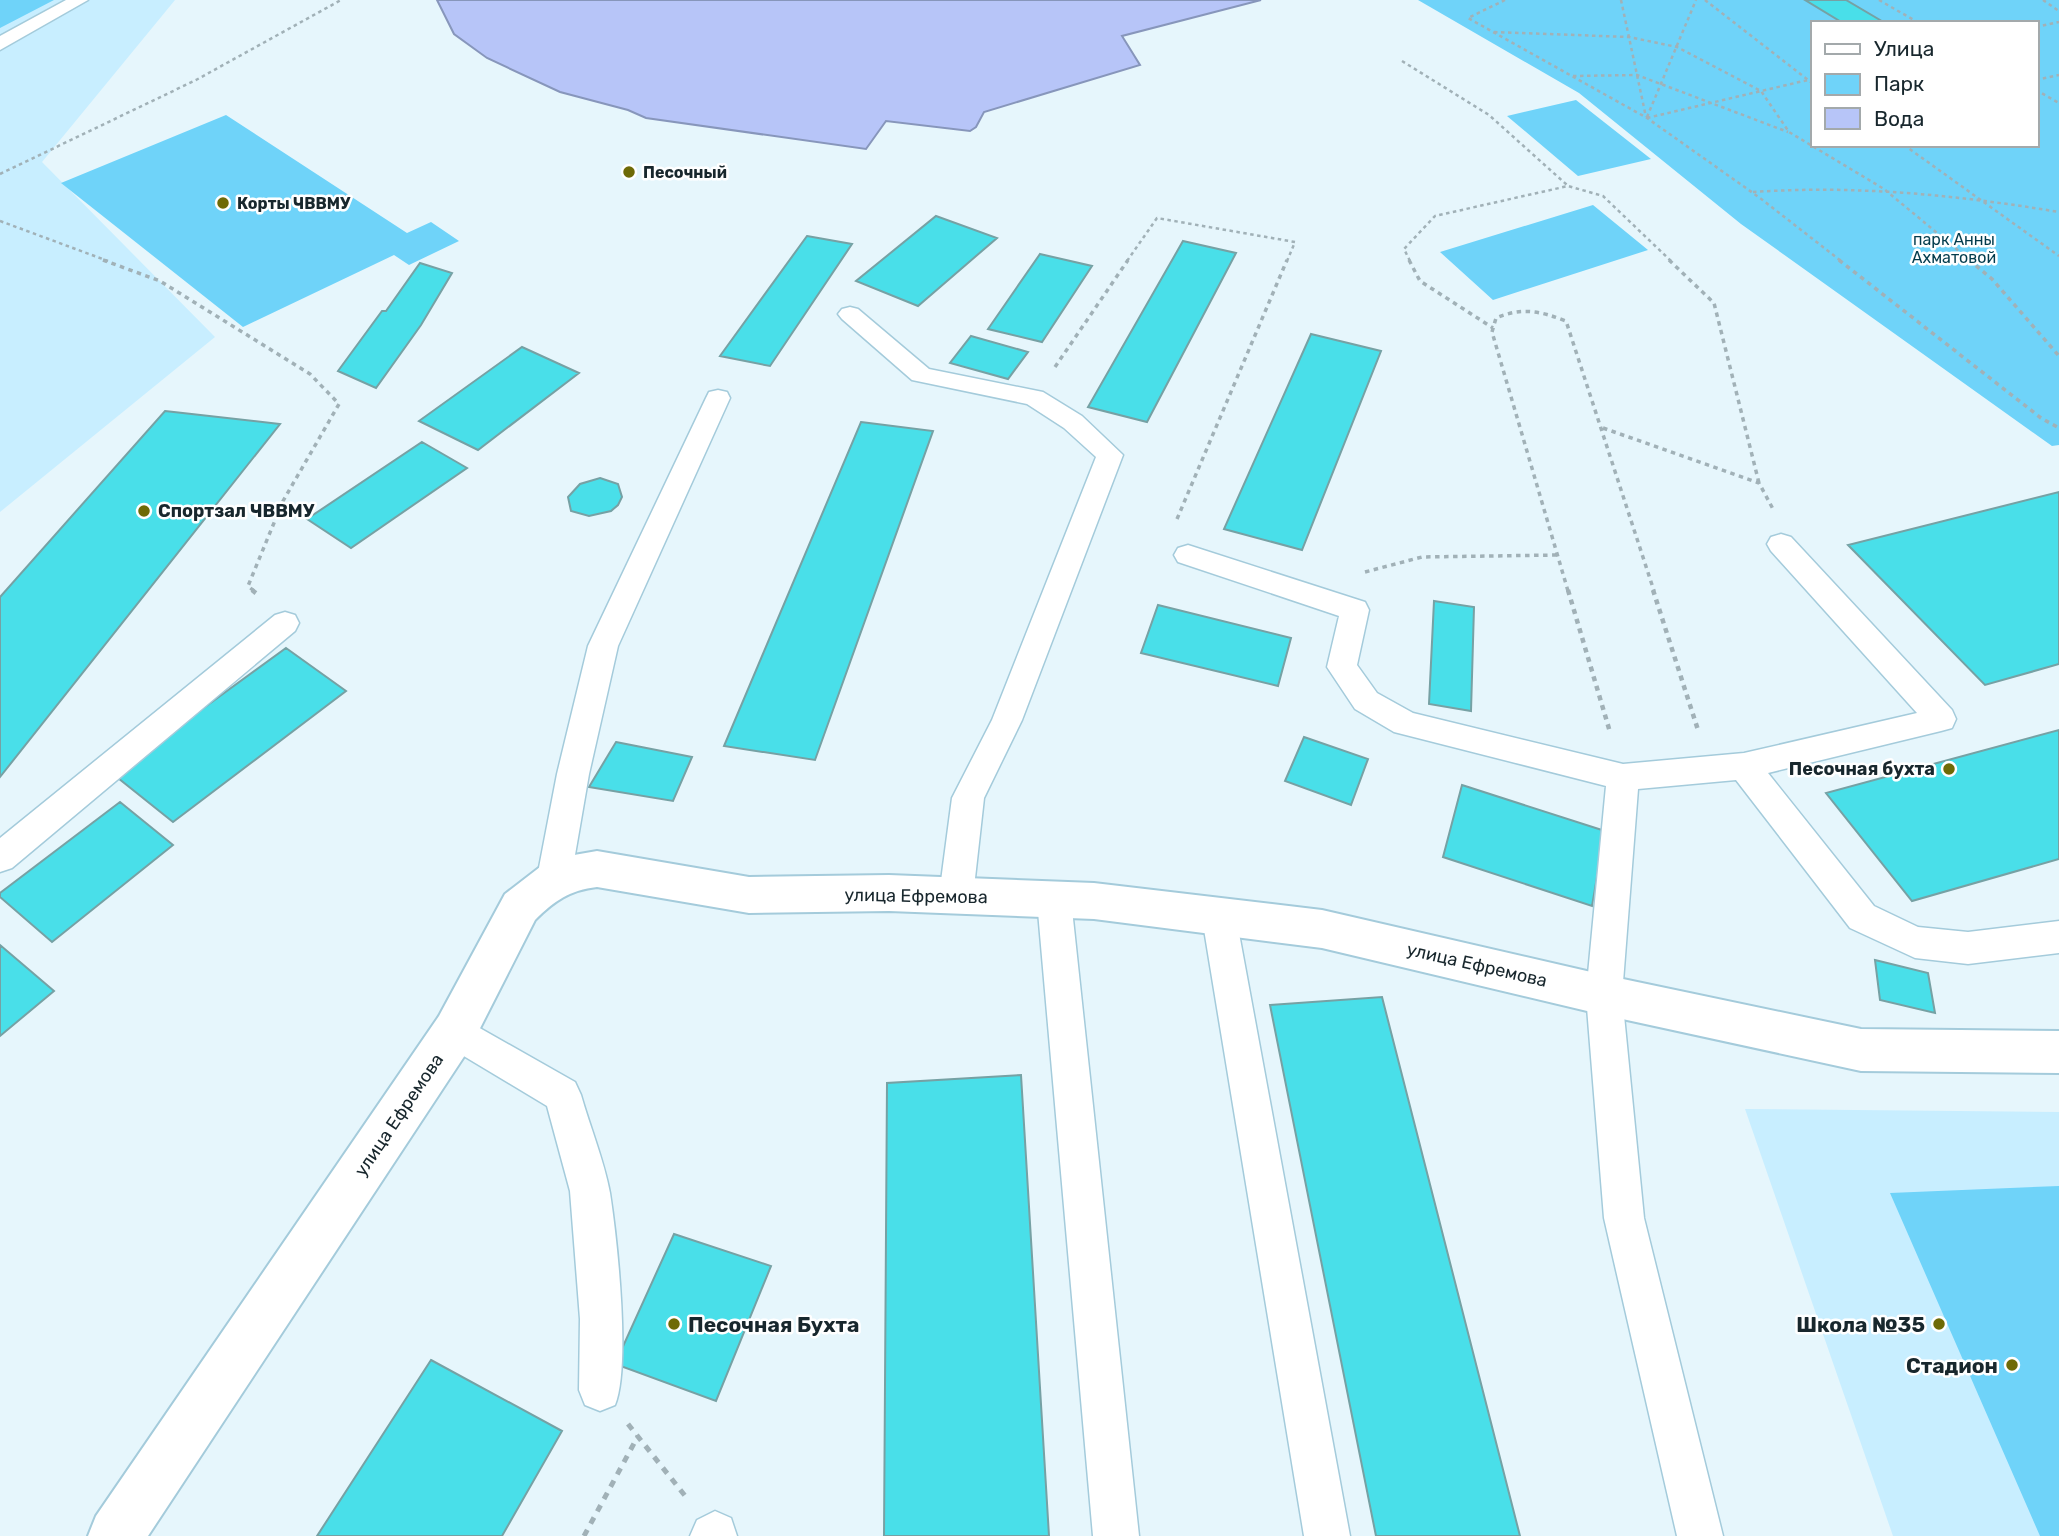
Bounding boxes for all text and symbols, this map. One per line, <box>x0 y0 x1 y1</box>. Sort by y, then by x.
legend <box>1811 21 2038 147</box>
text: Улица <box>1874 36 1934 61</box>
text: Парк <box>1874 71 1924 96</box>
text: Вода <box>1874 106 1924 131</box>
place label: Песочный <box>643 163 727 182</box>
marker: Песочный <box>621 164 637 180</box>
place label: Корты ЧВВМУ <box>237 194 351 213</box>
marker: Корты ЧВВМУ <box>215 195 231 211</box>
park label: парк Анны Ахматовой <box>1912 230 1996 267</box>
place label: Спортзал ЧВВМУ <box>158 500 315 522</box>
marker: Спортзал ЧВВМУ <box>136 503 152 519</box>
place label: Песочная бухта <box>1789 758 1935 780</box>
marker: Песочная бухта <box>1941 761 1957 777</box>
street label: улица Ефремова <box>844 884 988 908</box>
street label: улица Ефремова <box>1405 938 1549 992</box>
street label: улица Ефремова <box>350 1049 448 1181</box>
place label: Песочная Бухта <box>688 1312 860 1337</box>
place label: Школа №35 <box>1796 1312 1925 1337</box>
marker: Песочная Бухта <box>666 1316 682 1332</box>
marker: Школа №35 <box>1931 1316 1947 1332</box>
place label: Стадион <box>1906 1353 1998 1378</box>
marker: Стадион <box>2004 1357 2020 1373</box>

